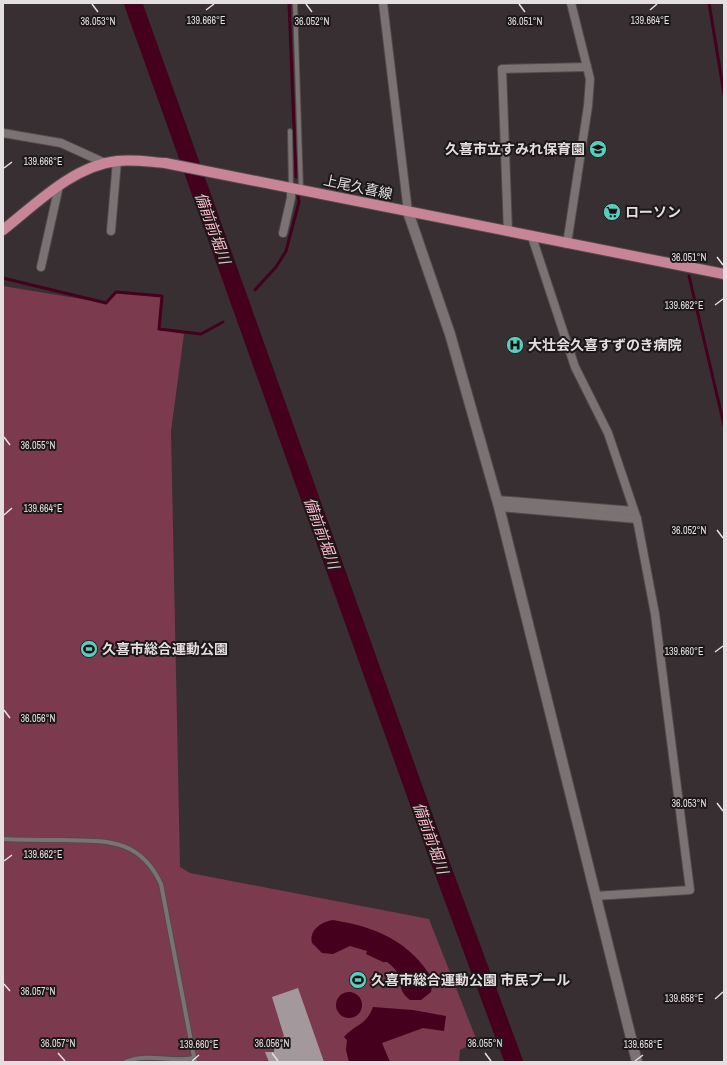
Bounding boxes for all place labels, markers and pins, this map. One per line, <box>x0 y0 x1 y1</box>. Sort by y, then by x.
school or university icon: 久喜市立すみれ保育園 <box>588 139 608 159</box>
place label: 久喜市立すみれ保育園 <box>445 140 585 158</box>
supermarket icon: ローソン <box>602 202 622 222</box>
place label: ローソン <box>625 203 681 221</box>
hospital icon: 大壮会久喜すずのき病院 <box>505 335 525 355</box>
place label: 大壮会久喜すずのき病院 <box>528 336 682 354</box>
sports icon: 久喜市総合運動公園 <box>79 639 99 659</box>
place label: 久喜市総合運動公園 <box>102 640 228 658</box>
sports icon: 久喜市総合運動公園 市民プール <box>348 970 368 990</box>
place label: 久喜市総合運動公園 市民プール <box>371 971 570 989</box>

